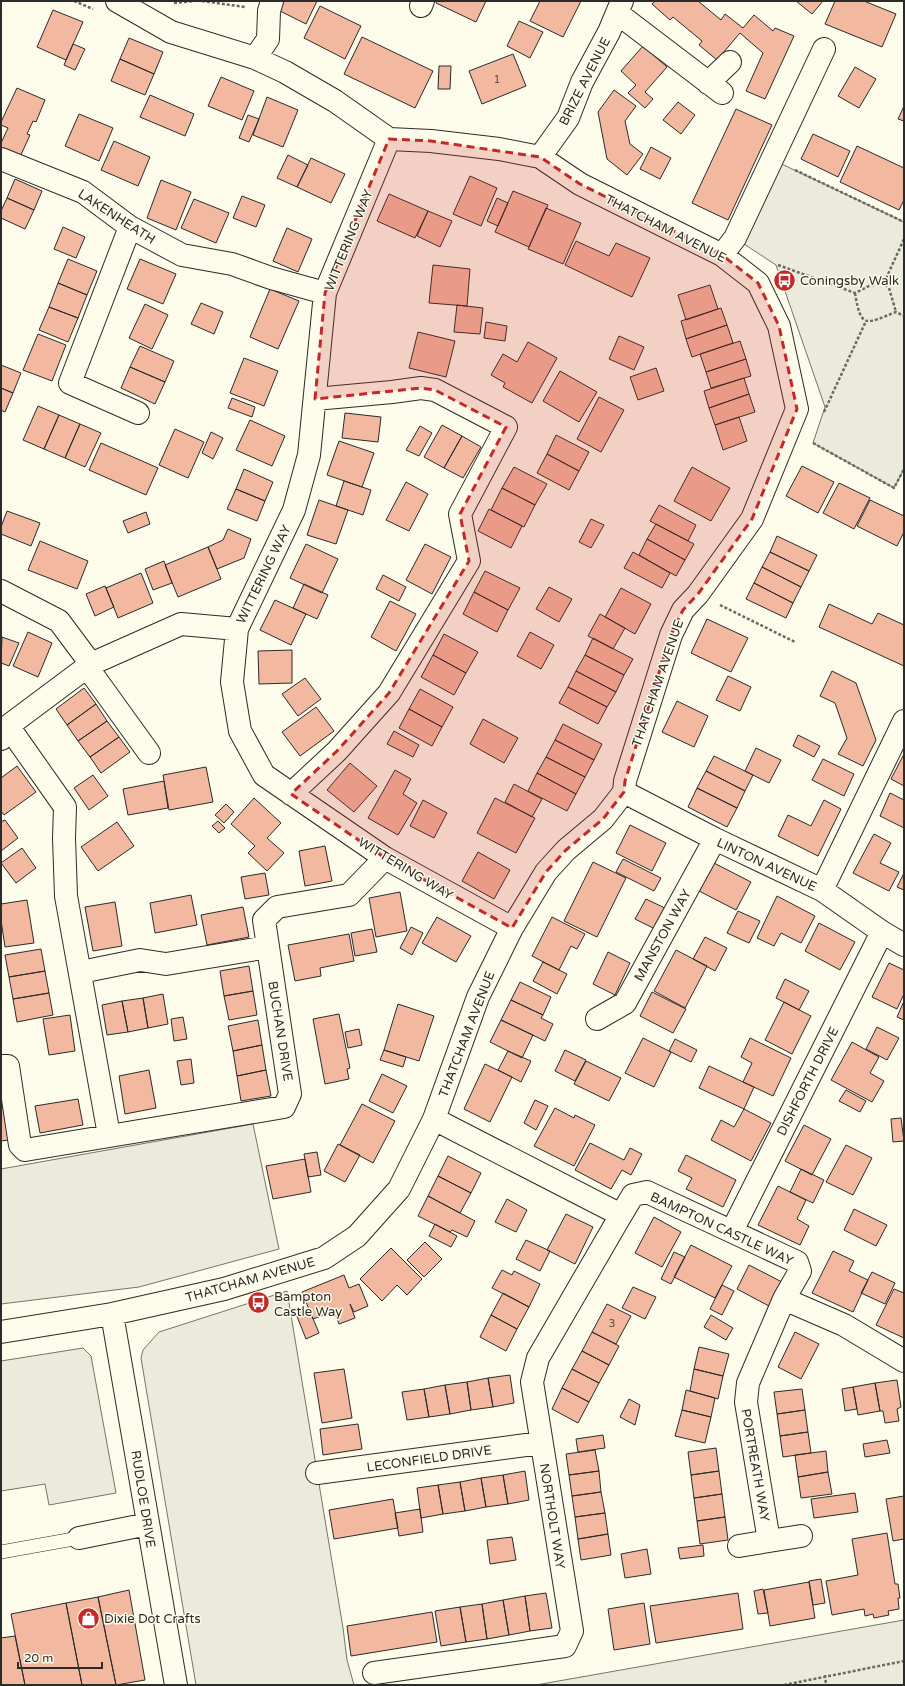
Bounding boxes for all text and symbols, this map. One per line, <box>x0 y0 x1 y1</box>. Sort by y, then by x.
street label: BRIZE AVENUE <box>556 35 614 128</box>
house number: 1 <box>494 73 500 86</box>
street label: LAKENHEATH <box>75 186 158 248</box>
street label: WITTERING WAY <box>321 187 377 293</box>
street label: THATCHAM AVENUE <box>602 191 729 266</box>
bus stop icon: Coningsby Walk <box>771 267 797 293</box>
place label: Coningsby Walk <box>800 273 899 289</box>
street label: WITTERING WAY <box>233 522 295 626</box>
street label: THATCHAM AVENUE <box>629 617 687 749</box>
street label: WITTERING WAY <box>355 834 456 904</box>
street label: LINTON AVENUE <box>714 835 819 895</box>
street label: MANSTON WAY <box>631 887 695 984</box>
street label: THATCHAM AVENUE <box>435 969 498 1100</box>
street label: BUCHAN DRIVE <box>264 980 296 1082</box>
street label: DISHFORTH DRIVE <box>774 1024 842 1139</box>
street label: BAMPTON CASTLE WAY <box>648 1189 796 1269</box>
street label: THATCHAM AVENUE <box>184 1254 317 1306</box>
place label: Bampton Castle Way <box>274 1289 342 1320</box>
bus stop icon: Bampton Castle Way <box>245 1290 271 1316</box>
house number: 3 <box>609 1317 616 1330</box>
street label: PORTREATH WAY <box>737 1407 773 1523</box>
street label: LECONFIELD DRIVE <box>366 1442 493 1476</box>
street label: RUDLOE DRIVE <box>127 1449 159 1549</box>
street label: NORTHOLT WAY <box>536 1462 568 1570</box>
shop icon: Dixie Dot Crafts <box>76 1605 102 1631</box>
place label: Dixie Dot Crafts <box>104 1611 201 1627</box>
scale bar <box>18 1644 102 1670</box>
text: 20 m <box>24 1651 53 1665</box>

